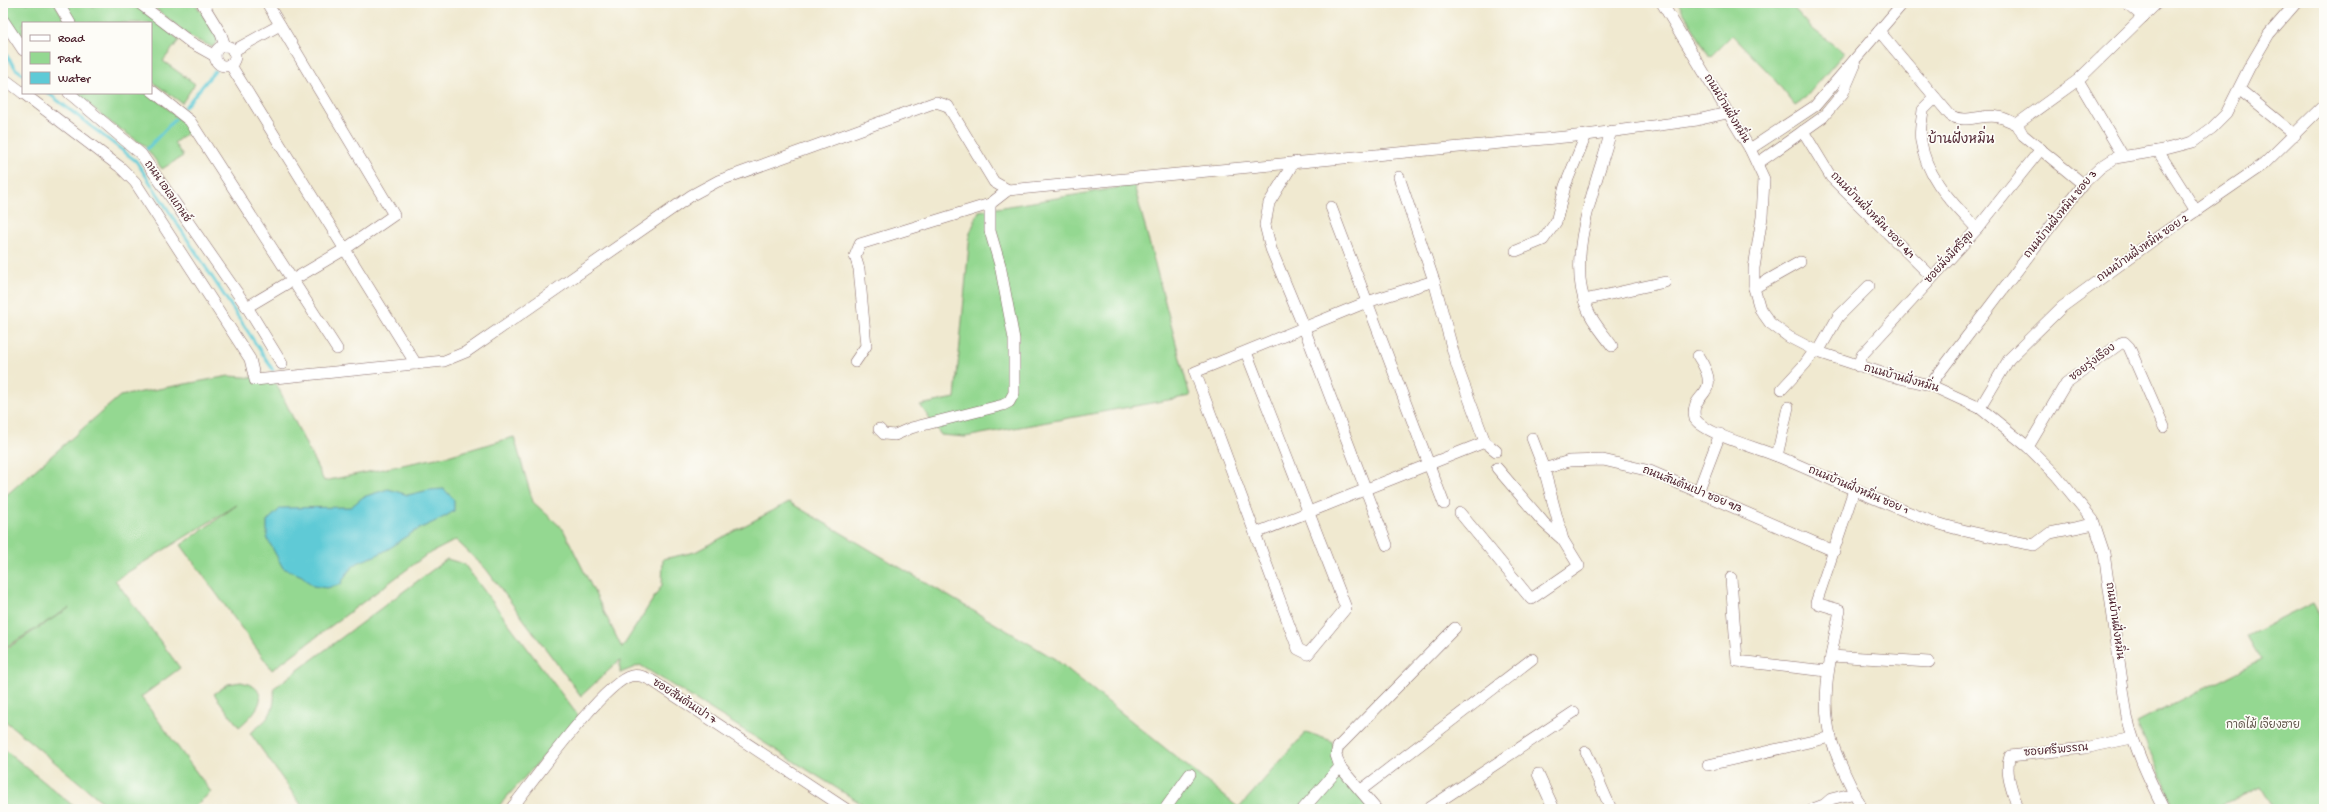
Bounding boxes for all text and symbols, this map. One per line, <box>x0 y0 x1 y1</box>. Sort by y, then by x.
legend <box>22 22 152 94</box>
text: Road <box>58 33 85 47</box>
text: Park <box>57 53 83 67</box>
street label: ถนนบ้านฝั่งหมิ่น <box>1701 69 1757 146</box>
text: Water <box>58 73 92 87</box>
district label: บ้านฝั่งหมิ่น <box>1928 125 1995 148</box>
street label: ถนน เอเลแกนซ์ <box>141 157 196 225</box>
street label: ถนนบ้านฝั่งหมิน ซอย 3 <box>2017 165 2100 261</box>
street label: ถนนบ้านฝั่งหมิน ซอย 4/1 <box>1828 166 1921 262</box>
street label: ถนนบ้านฝั่งหมิ่น ซอย 2 <box>2091 207 2191 285</box>
street label: ซอยมั่งมีศรีสุข <box>1918 225 1978 287</box>
street label: ซอยรุ่งเรือง <box>2065 339 2119 385</box>
street label: ถนนบ้านฝั่งหมิ่น <box>1862 356 1942 396</box>
street label: ถนนบ้านฝั่งหมิ่น ซอย 1 <box>1806 458 1912 518</box>
street label: ถนนสันต้นเปา ซอย 9/3 <box>1640 462 1745 516</box>
street label: ถนนบ้านฝั่งหมิ่น <box>2103 581 2132 661</box>
street label: ซอยสันต้นเปา 7 <box>650 674 720 727</box>
park label: กาดไม้ เจียงฮาย <box>2226 716 2300 732</box>
street label: ซอยศรีพรรณ <box>2023 739 2089 760</box>

